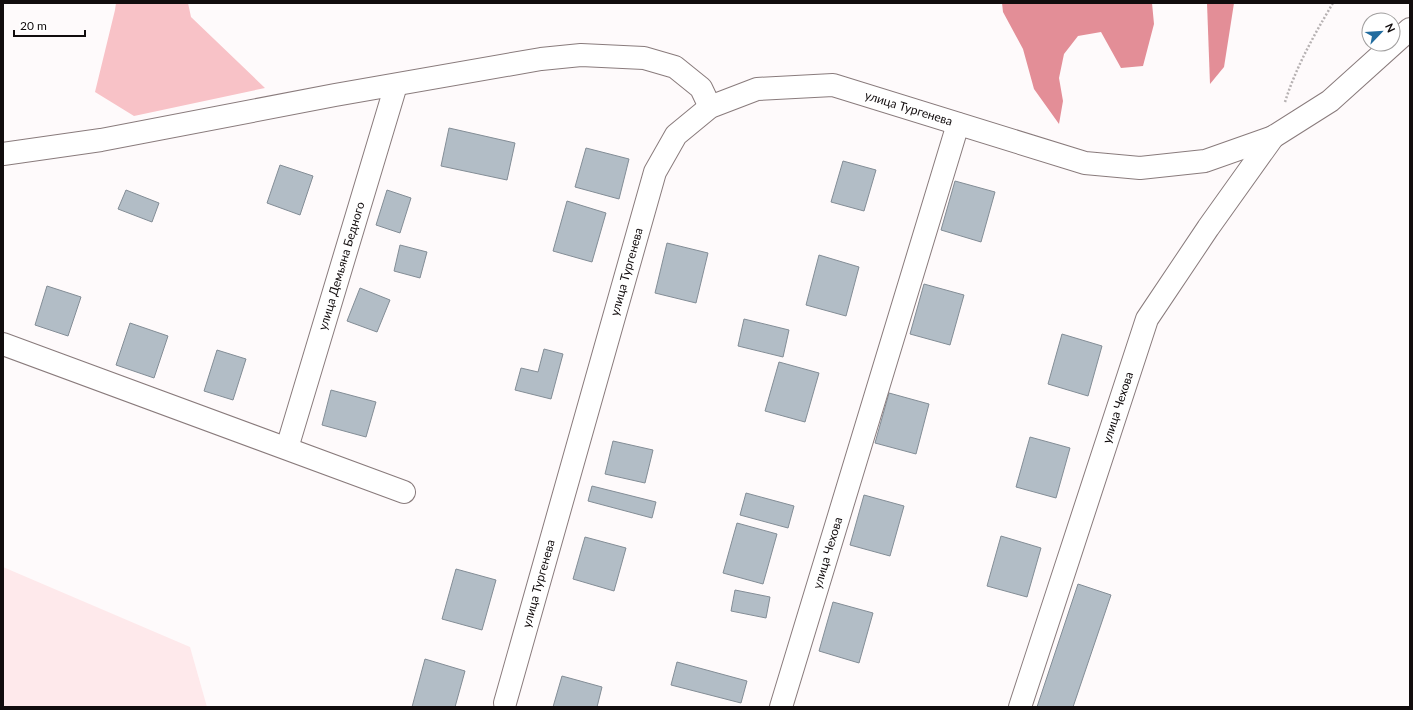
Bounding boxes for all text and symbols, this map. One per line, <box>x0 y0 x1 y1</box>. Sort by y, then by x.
scale bar <box>14 12 85 38</box>
north arrow <box>1361 12 1401 52</box>
text: 20 m <box>20 18 47 33</box>
text: N <box>1383 21 1398 34</box>
street label: улица Тургенева <box>863 87 954 129</box>
street label: улица Демьяна Бедного <box>315 200 368 332</box>
street label: улица Тургенева <box>607 226 646 318</box>
street label: улица Чехова <box>1099 370 1136 445</box>
street label: улица Чехова <box>809 515 845 591</box>
street label: улица Тургенева <box>519 538 558 629</box>

